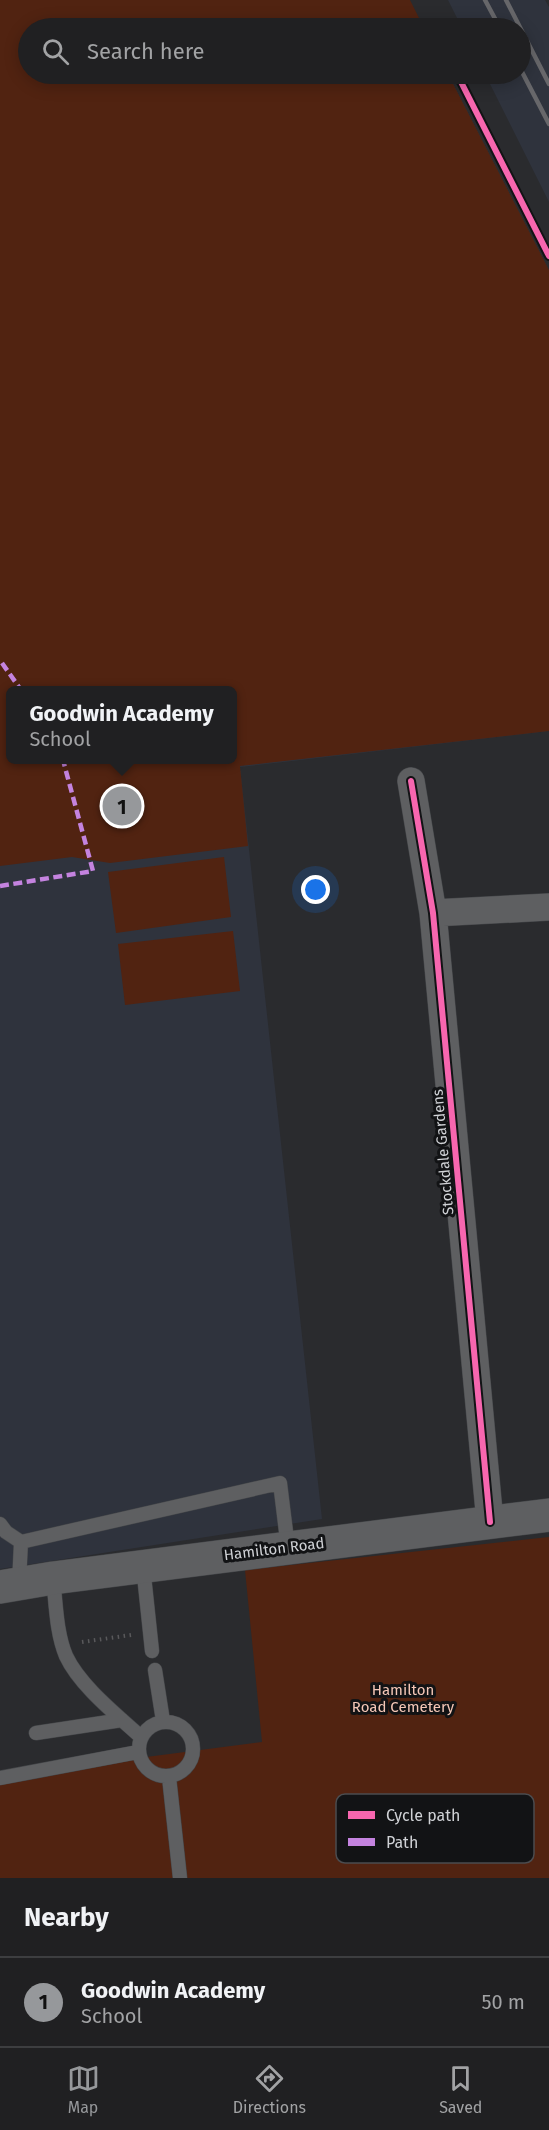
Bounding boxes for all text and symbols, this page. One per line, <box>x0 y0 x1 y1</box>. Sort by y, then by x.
search box <box>18 18 531 84</box>
icon: search <box>39 35 72 68</box>
text: Search here <box>87 38 205 65</box>
popup <box>6 686 237 764</box>
text: Goodwin Academy <box>29 700 214 727</box>
text: School <box>29 727 91 751</box>
pin: 1 <box>102 784 142 828</box>
your location <box>301 875 330 904</box>
street label: Stockdale Gardens <box>429 1088 457 1216</box>
street label: Hamilton Road <box>223 1534 325 1564</box>
park label: Hamilton Road Cemetery <box>352 1681 455 1716</box>
legend <box>336 1794 534 1863</box>
text: Cycle path <box>386 1806 460 1825</box>
text: Path <box>386 1833 418 1852</box>
text: Nearby <box>24 1902 109 1933</box>
text: Goodwin Academy <box>81 1977 265 2004</box>
text: 1 <box>39 1990 48 2014</box>
text: 50 m <box>481 1990 525 2014</box>
text: School <box>81 2004 142 2028</box>
tab: Map <box>67 2062 100 2117</box>
tab: Directions <box>233 2062 306 2117</box>
tab: Saved <box>439 2062 482 2117</box>

